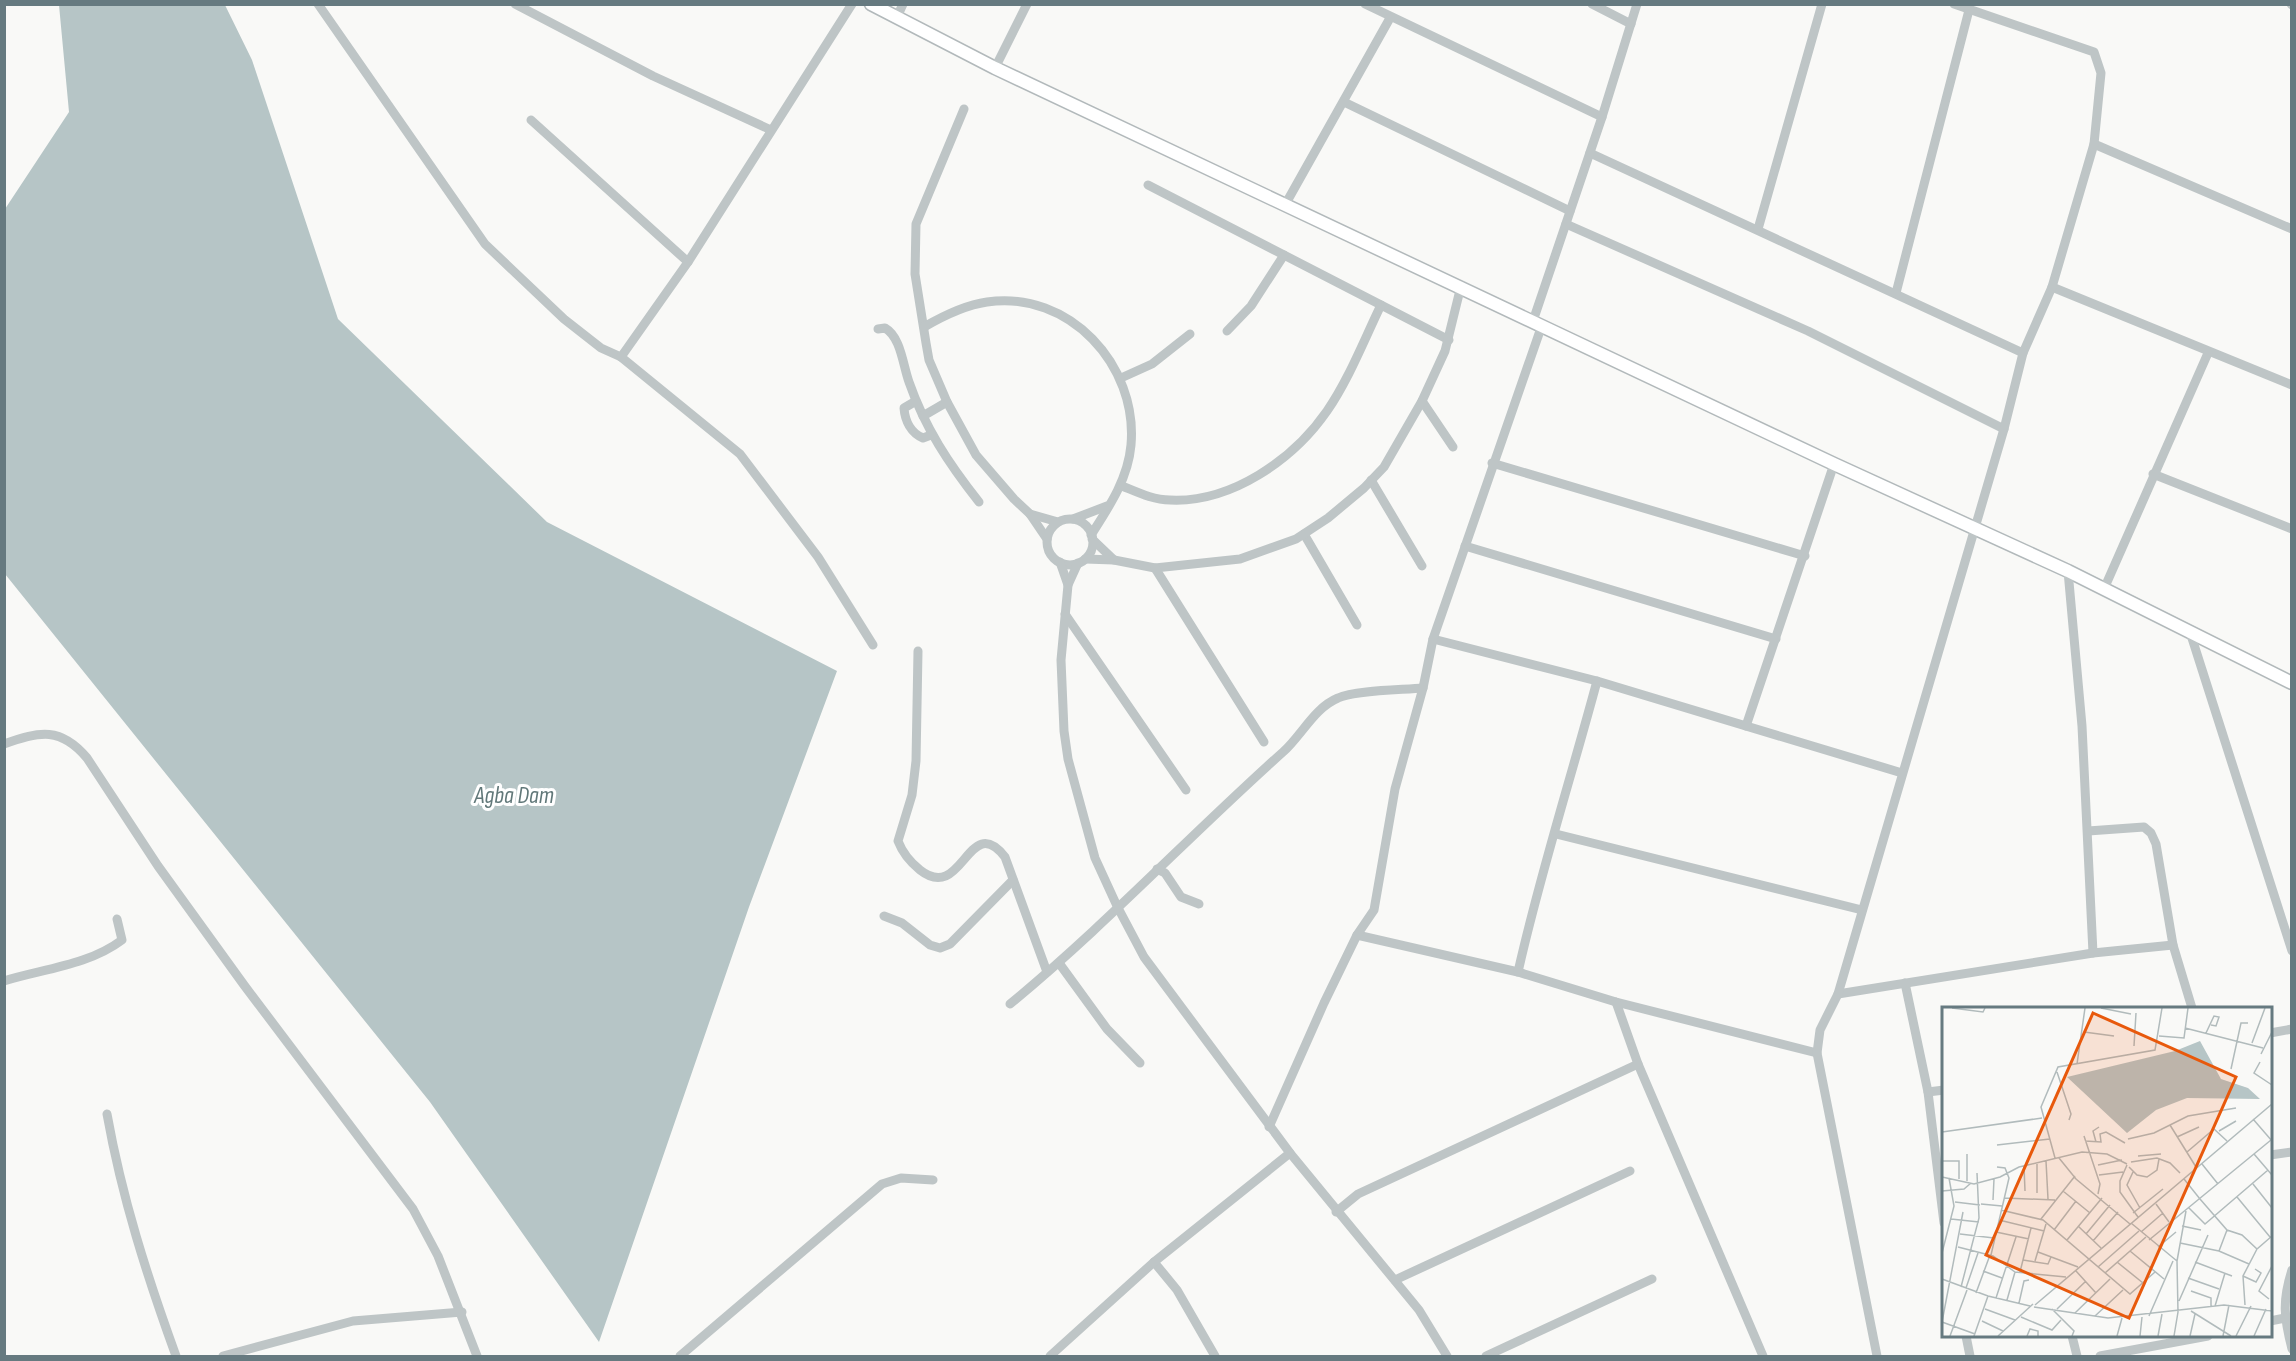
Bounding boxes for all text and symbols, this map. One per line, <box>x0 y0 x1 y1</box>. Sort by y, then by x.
water label: Agba Dam <box>473 781 554 810</box>
inset map <box>1942 1007 2272 1337</box>

